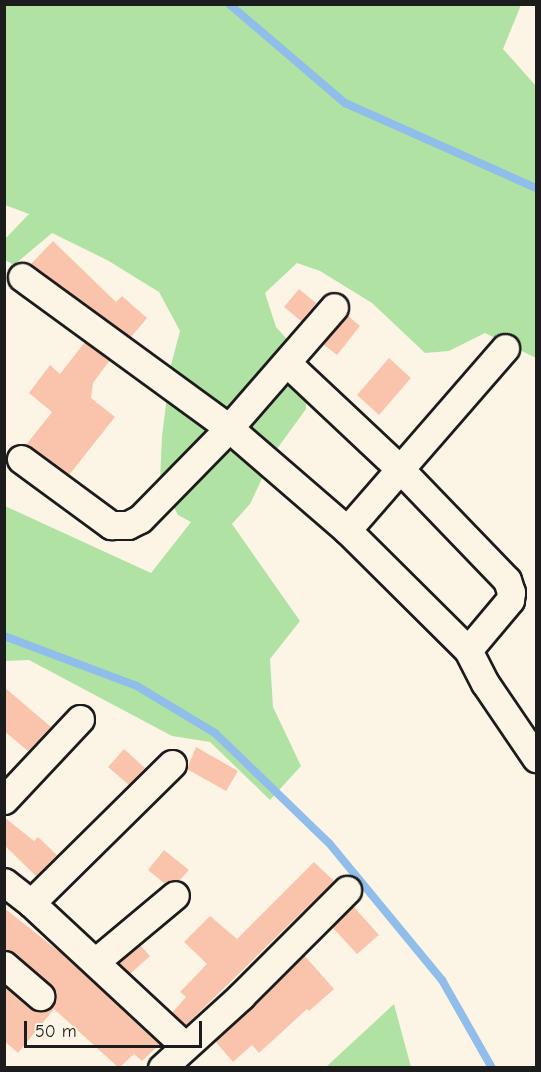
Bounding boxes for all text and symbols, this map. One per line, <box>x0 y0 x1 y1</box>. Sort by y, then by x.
scale bar <box>27 1009 206 1047</box>
text: 50 m <box>35 1021 77 1042</box>

